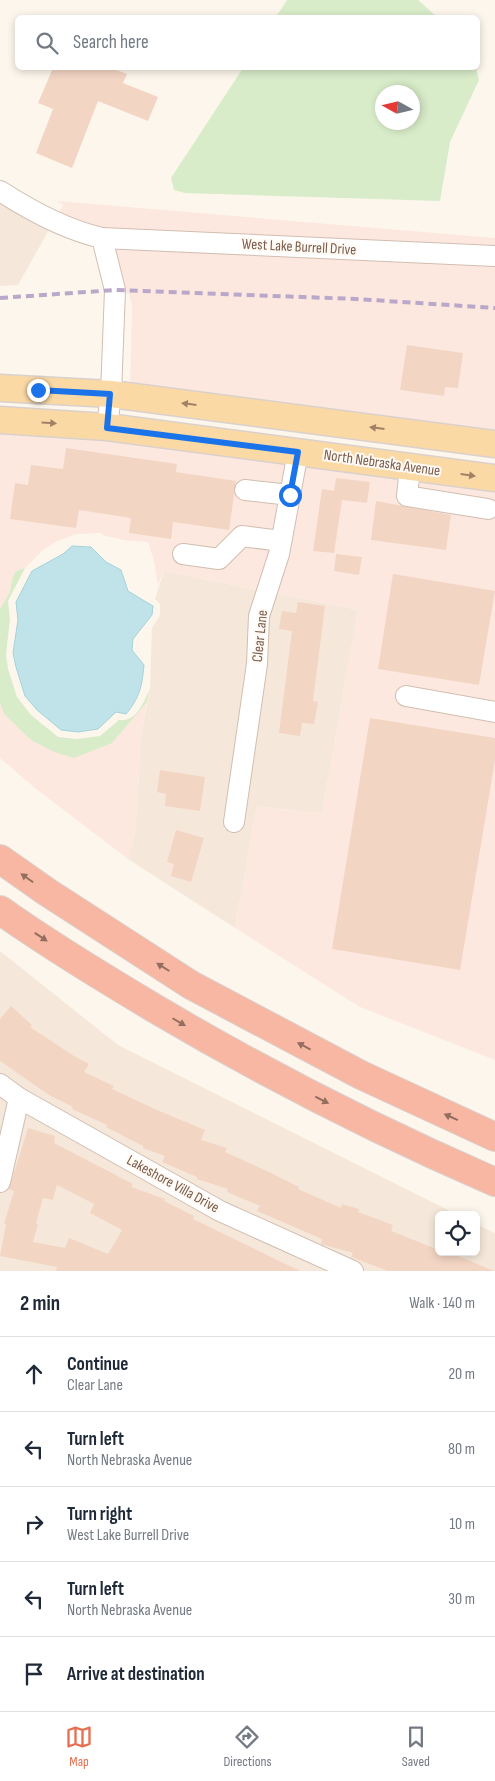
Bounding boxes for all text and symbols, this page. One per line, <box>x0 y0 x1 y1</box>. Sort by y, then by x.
search box <box>15 15 480 70</box>
icon: search <box>33 29 61 57</box>
text: Search here <box>73 31 149 54</box>
north arrow <box>375 85 420 130</box>
street label: West Lake Burrell Drive <box>241 235 357 259</box>
route end <box>27 379 50 402</box>
one-way arrow <box>181 400 197 408</box>
one-way arrow <box>41 420 57 428</box>
one-way arrow <box>369 424 385 432</box>
street label: North Nebraska Avenue <box>323 445 441 481</box>
one-way arrow <box>460 471 476 479</box>
route start <box>279 484 302 507</box>
street label: Clear Lane <box>248 609 272 663</box>
one-way arrow <box>20 873 34 883</box>
one-way arrow <box>34 932 47 942</box>
one-way arrow <box>156 962 169 971</box>
one-way arrow <box>172 1018 185 1027</box>
one-way arrow <box>297 1042 312 1050</box>
one-way arrow <box>314 1096 329 1104</box>
one-way arrow <box>443 1113 458 1122</box>
street label: Lakeshore Villa Drive <box>123 1151 223 1217</box>
map controls <box>435 1211 480 1256</box>
button: locate <box>435 1211 480 1256</box>
text: 2 min <box>20 1291 60 1316</box>
text: Walk · 140 m <box>409 1294 475 1313</box>
text: Continue <box>67 1353 128 1376</box>
icon: ahead <box>20 1360 48 1388</box>
text: 20 m <box>448 1365 475 1384</box>
text: Clear Lane <box>67 1376 123 1395</box>
text: Turn left <box>67 1428 124 1451</box>
icon: left <box>20 1435 48 1463</box>
text: 80 m <box>448 1440 475 1459</box>
text: North Nebraska Avenue <box>67 1451 192 1470</box>
text: Turn right <box>67 1503 132 1526</box>
icon: right <box>20 1510 48 1538</box>
text: 10 m <box>449 1515 475 1534</box>
text: West Lake Burrell Drive <box>67 1526 189 1545</box>
text: Turn left <box>67 1578 124 1601</box>
icon: left <box>20 1585 48 1613</box>
text: 30 m <box>448 1590 475 1609</box>
text: North Nebraska Avenue <box>67 1601 192 1620</box>
icon: arrive <box>20 1660 48 1688</box>
text: Arrive at destination <box>67 1663 205 1686</box>
tab: Map <box>65 1723 93 1770</box>
tab: Directions <box>223 1723 272 1770</box>
tab: Saved <box>402 1723 430 1770</box>

